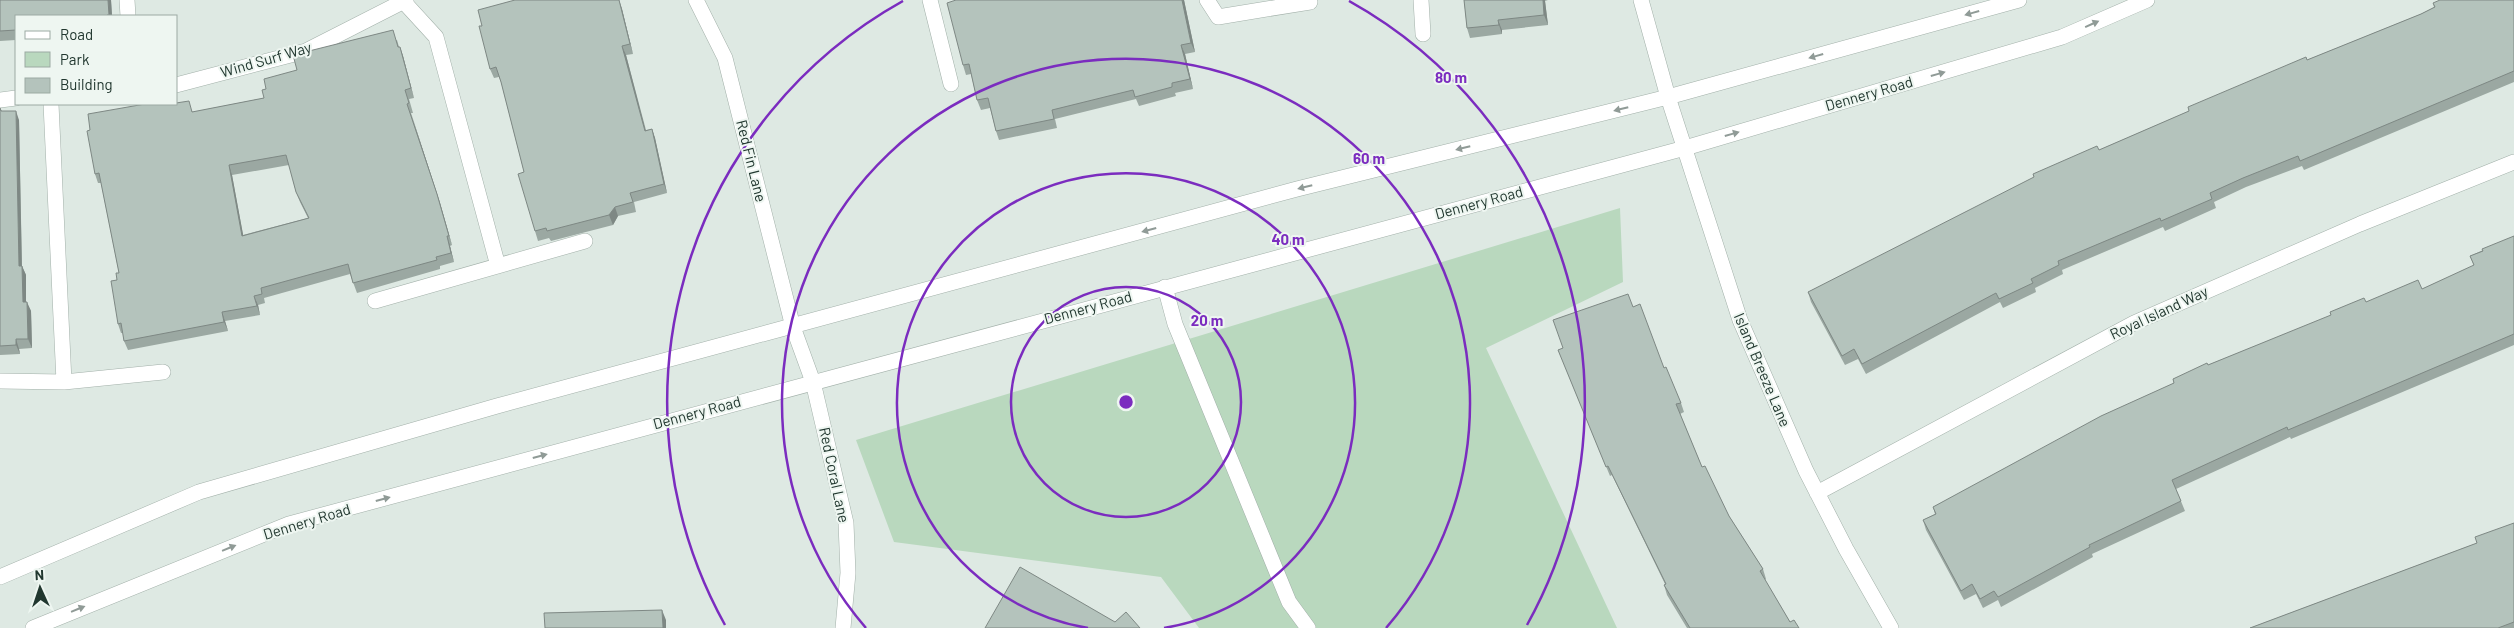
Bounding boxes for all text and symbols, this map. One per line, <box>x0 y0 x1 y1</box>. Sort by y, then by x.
one-way arrow <box>1965 9 1980 17</box>
legend <box>15 15 178 105</box>
one-way arrow <box>2085 19 2099 27</box>
text: Road <box>60 25 93 43</box>
street label: Wind Surf Way <box>218 37 313 81</box>
text: Park <box>60 50 90 68</box>
one-way arrow <box>1808 53 1823 61</box>
text: 80 m <box>1435 68 1467 86</box>
one-way arrow <box>1931 69 1946 77</box>
street label: Dennery Road <box>1823 72 1915 114</box>
text: Building <box>60 75 113 93</box>
one-way arrow <box>1613 105 1628 113</box>
street label: Red Fin Lane <box>733 118 771 204</box>
one-way arrow <box>1724 130 1739 138</box>
one-way arrow <box>1456 144 1471 152</box>
text: 60 m <box>1353 149 1385 167</box>
street label: Dennery Road <box>1433 182 1525 222</box>
one-way arrow <box>1298 183 1313 191</box>
one-way arrow <box>1141 226 1156 234</box>
text: 40 m <box>1271 230 1305 248</box>
street label: Royal Island Way <box>2107 281 2211 343</box>
street label: Dennery Road <box>1042 287 1134 327</box>
street label: Island Breeze Lane <box>1731 310 1795 429</box>
text: 20 m <box>1191 311 1223 329</box>
street label: Dennery Road <box>651 392 743 432</box>
centre of rings <box>1117 393 1135 411</box>
street label: Red Coral Lane <box>816 425 854 524</box>
one-way arrow <box>532 452 547 460</box>
one-way arrow <box>376 494 391 502</box>
street label: Dennery Road <box>261 499 353 543</box>
one-way arrow <box>222 544 236 552</box>
north arrow <box>15 563 65 613</box>
text: N <box>34 566 44 583</box>
one-way arrow <box>71 605 86 613</box>

